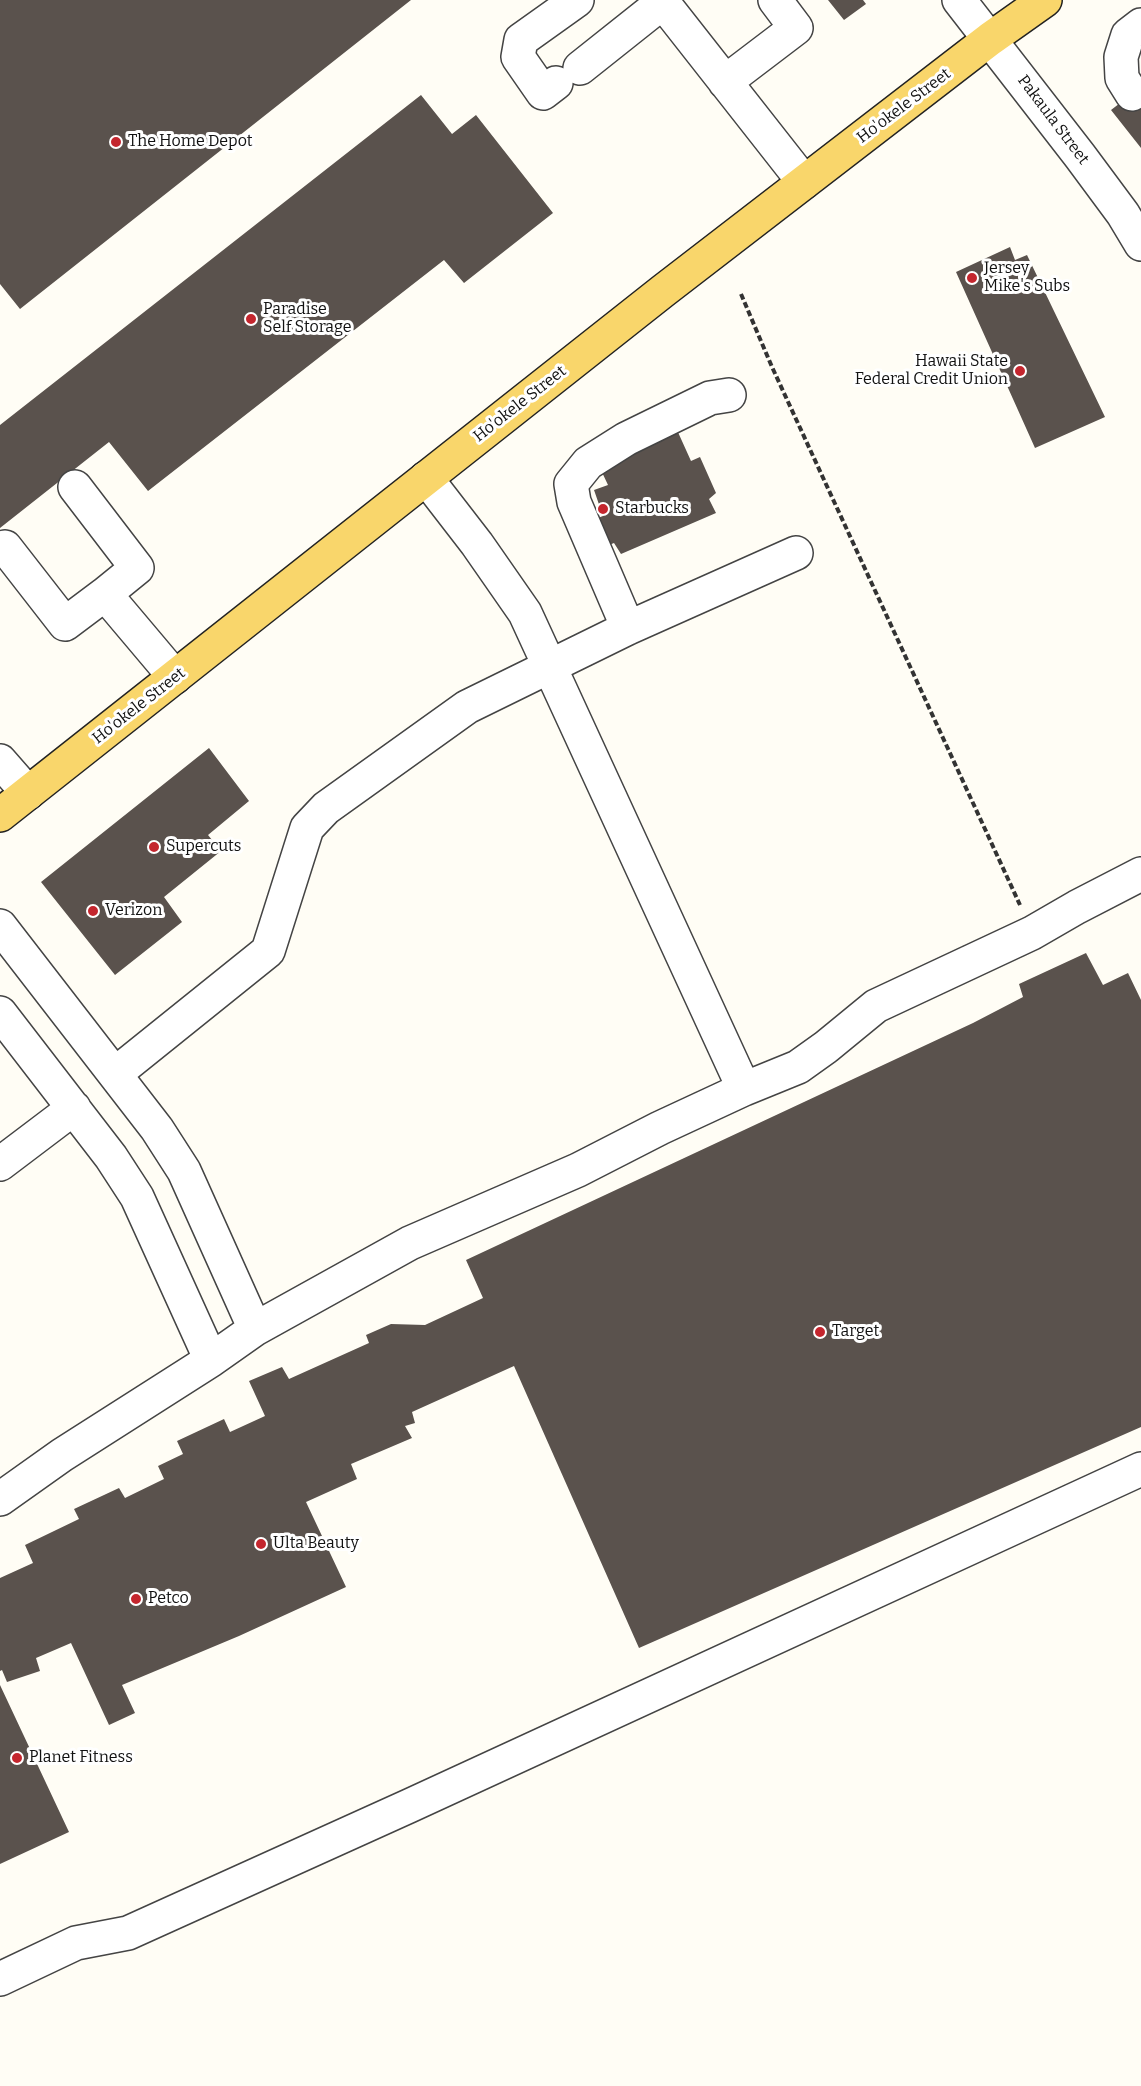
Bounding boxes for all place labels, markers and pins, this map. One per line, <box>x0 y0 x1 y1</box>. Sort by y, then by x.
place label: The Home Depot <box>128 132 253 152</box>
marker: The Home Depot <box>109 135 123 149</box>
place label: Jersey Mike's Subs <box>984 259 1070 297</box>
marker: Jersey Mike's Subs <box>965 271 979 285</box>
place label: Paradise Self Storage <box>263 300 351 338</box>
marker: Paradise Self Storage <box>244 312 258 326</box>
place label: Hawaii State Federal Credit Union <box>855 352 1008 390</box>
marker: Hawaii State Federal Credit Union <box>1013 364 1027 378</box>
place label: Starbucks <box>615 499 689 519</box>
marker: Starbucks <box>596 502 610 516</box>
place label: Supercuts <box>166 837 241 857</box>
marker: Supercuts <box>147 840 161 854</box>
place label: Verizon <box>105 901 162 921</box>
marker: Verizon <box>86 904 100 918</box>
place label: Target <box>832 1322 879 1342</box>
marker: Target <box>813 1325 827 1339</box>
place label: Ulta Beauty <box>273 1534 359 1554</box>
marker: Ulta Beauty <box>254 1537 268 1551</box>
place label: Petco <box>148 1589 189 1609</box>
marker: Petco <box>129 1592 143 1606</box>
place label: Planet Fitness <box>29 1748 133 1768</box>
marker: Planet Fitness <box>10 1751 24 1765</box>

